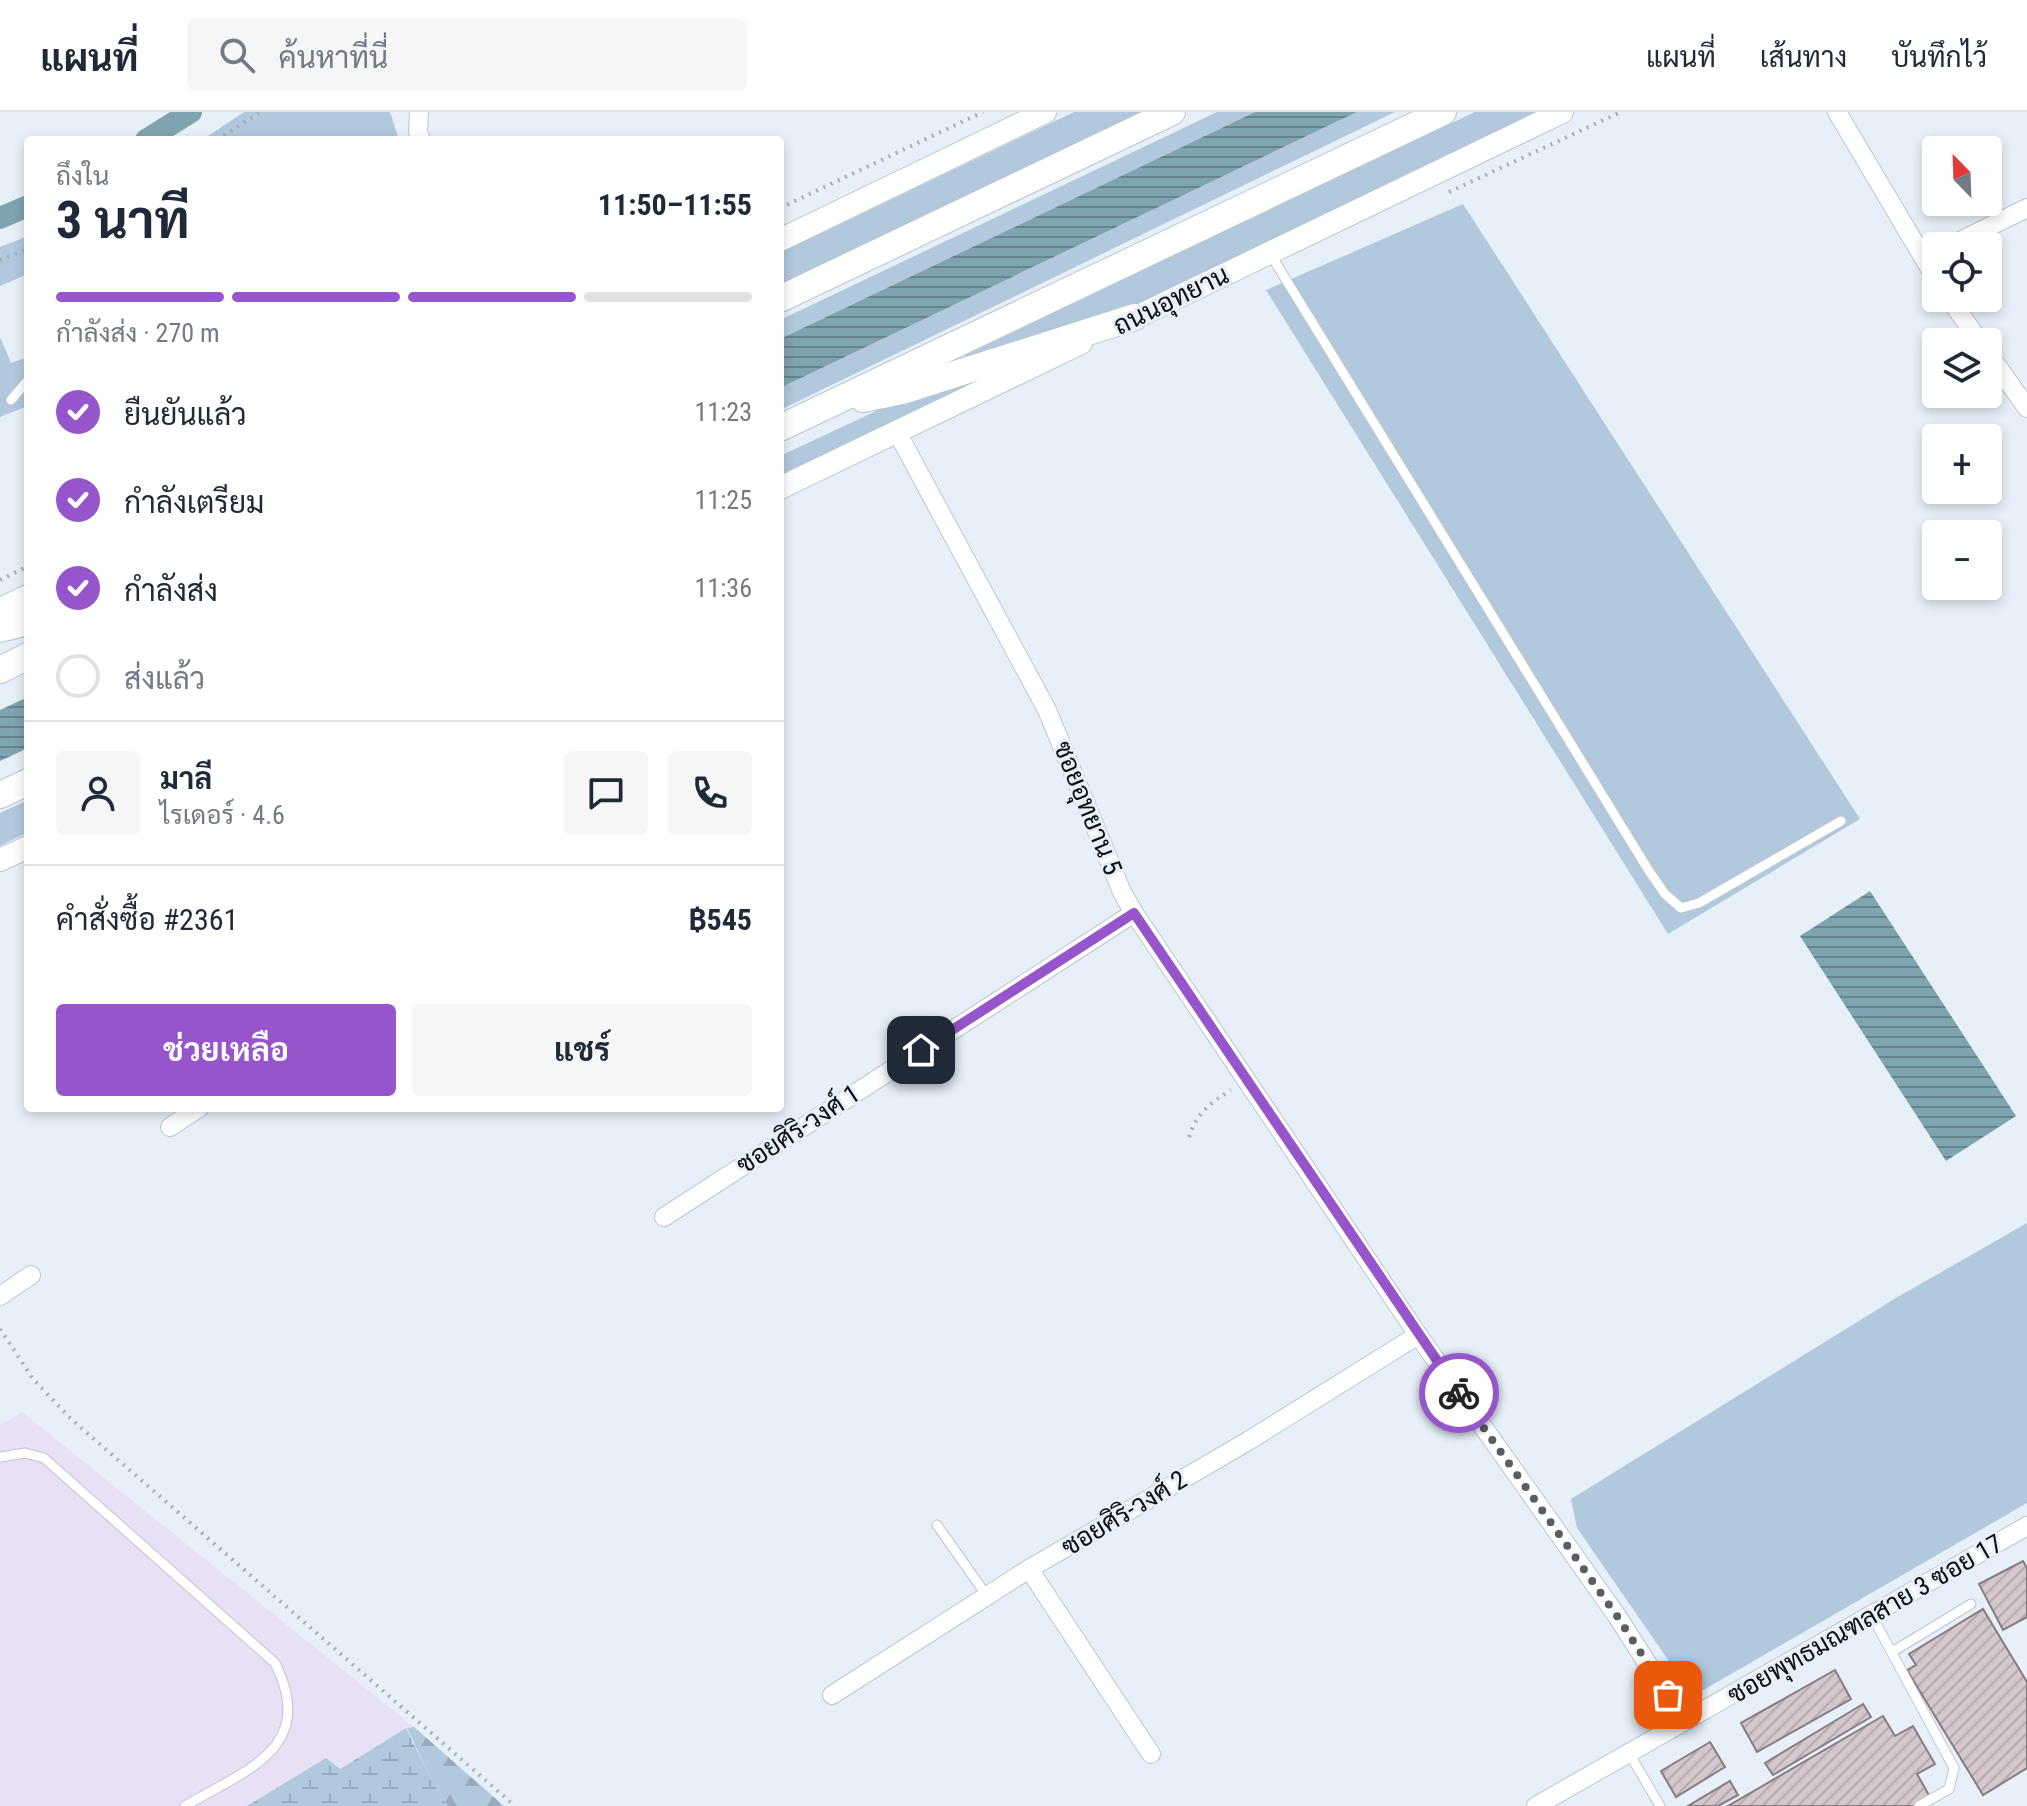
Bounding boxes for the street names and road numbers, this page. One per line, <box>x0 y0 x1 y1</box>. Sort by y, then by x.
street label: ถนนอุทยาน <box>1108 259 1235 343</box>
street label: ซอยอุทยาน 5 <box>1045 737 1128 880</box>
street label: ซอยศิริ-วงศ์ 1 <box>730 1077 865 1180</box>
street label: ซอยศิริ-วงศ์ 2 <box>1055 1462 1192 1562</box>
street label: ซอยพุทธมณฑลสาย 3 ซอย 17 <box>1722 1528 2009 1713</box>

